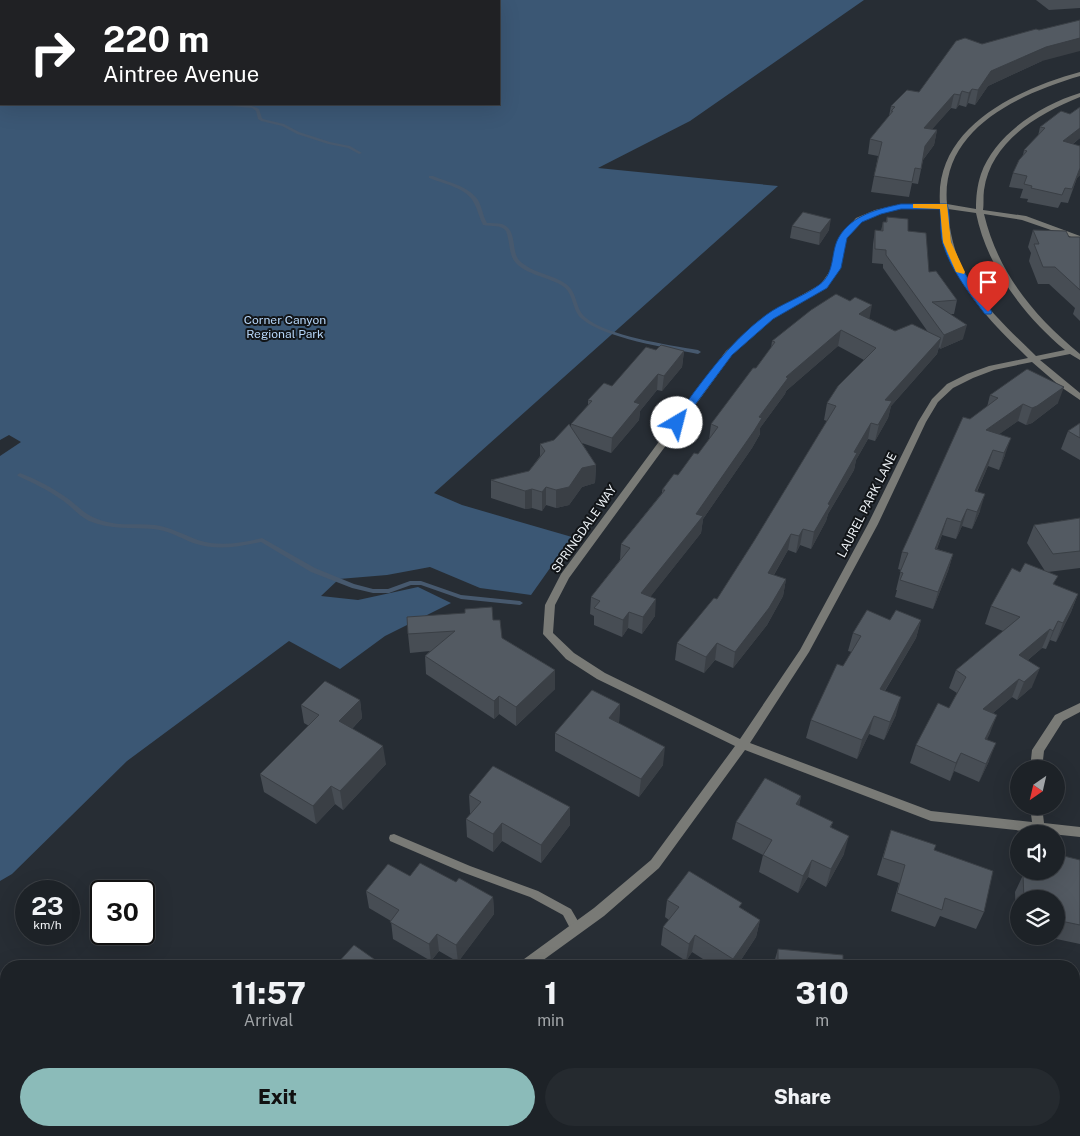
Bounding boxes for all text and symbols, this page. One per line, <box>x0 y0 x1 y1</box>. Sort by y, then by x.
text: 220 m <box>103 19 209 60</box>
icon: right <box>20 20 85 85</box>
text: Aintree Avenue <box>103 61 259 87</box>
pin <box>967 261 1009 312</box>
icon: arrive <box>974 268 1002 296</box>
park label: Corner Canyon Regional Park <box>244 313 326 341</box>
position arrow <box>650 396 702 448</box>
street label: LAUREL PARK LANE <box>834 450 900 560</box>
street label: SPRINGDALE WAY <box>549 482 620 575</box>
north arrow <box>1010 760 1065 815</box>
map controls <box>1010 760 1065 945</box>
button: sound <box>1010 825 1065 880</box>
speed limit sign: 30 <box>90 880 155 945</box>
button: layers <box>1010 890 1065 945</box>
text: 23 <box>31 891 64 921</box>
text: km/h <box>33 918 62 932</box>
text: 11:57 <box>231 975 306 1011</box>
text: 1 <box>544 975 557 1011</box>
text: 310 <box>795 975 849 1011</box>
text: Arrival <box>244 1011 293 1030</box>
text: min <box>537 1011 564 1030</box>
text: m <box>815 1011 829 1030</box>
button: Exit <box>20 1068 535 1126</box>
button: Share <box>545 1068 1060 1126</box>

